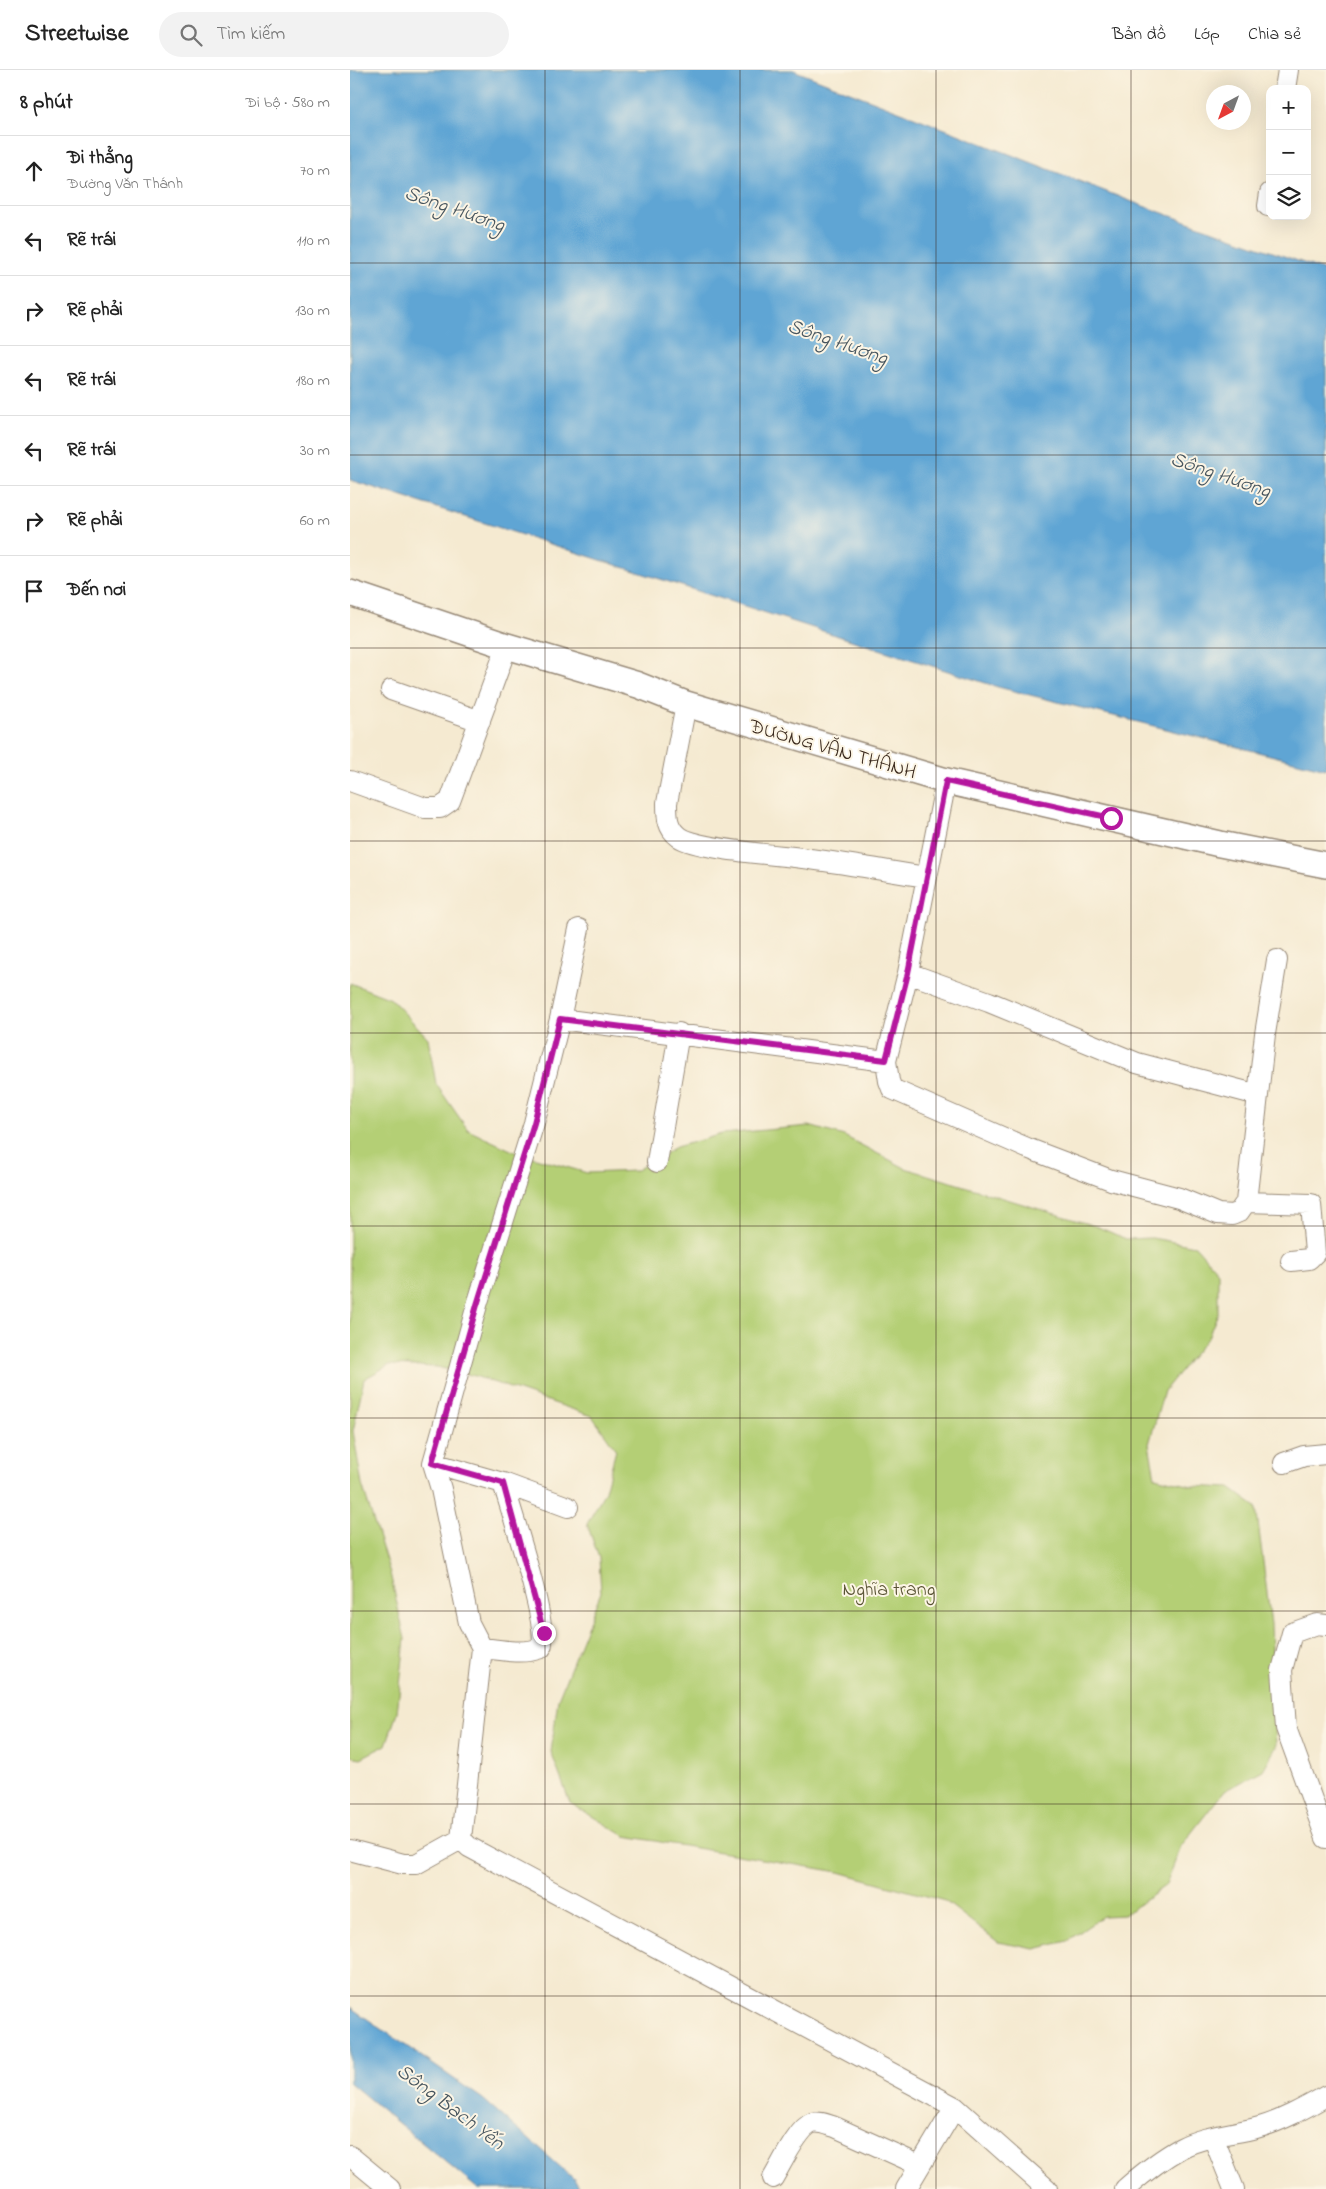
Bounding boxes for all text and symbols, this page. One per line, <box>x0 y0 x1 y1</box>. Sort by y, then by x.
search box <box>159 12 509 57</box>
text: Streetwise <box>25 17 129 52</box>
icon: search <box>177 21 205 49</box>
text: Tìm kiếm <box>217 21 285 48</box>
text: Bản đồ <box>1112 22 1166 48</box>
text: Lớp <box>1194 22 1220 48</box>
text: Chia sẻ <box>1248 22 1301 48</box>
north arrow <box>1206 85 1251 130</box>
map controls <box>1266 85 1311 220</box>
button: + <box>1266 85 1311 130</box>
text: 8 phút <box>20 88 73 118</box>
text: Đi bộ · 580 m <box>245 91 330 115</box>
button: − <box>1266 130 1311 175</box>
text: Đi thẳng <box>67 145 133 172</box>
icon: ahead <box>20 157 48 185</box>
text: 70 m <box>300 159 330 183</box>
text: Đường Văn Thánh <box>67 172 183 196</box>
button: layers <box>1266 175 1311 220</box>
water label: Sông Hương <box>400 179 509 242</box>
icon: left <box>20 227 48 255</box>
text: Rẽ trái <box>67 227 116 254</box>
text: 110 m <box>296 229 330 253</box>
icon: right <box>20 297 48 325</box>
text: Rẽ phải <box>67 297 123 324</box>
text: 130 m <box>295 299 330 323</box>
water label: Sông Hương <box>783 312 892 375</box>
icon: left <box>20 367 48 395</box>
text: Rẽ trái <box>67 367 116 394</box>
text: 180 m <box>296 369 330 393</box>
icon: left <box>20 437 48 465</box>
text: Rẽ trái <box>67 437 116 464</box>
text: 30 m <box>300 439 330 463</box>
water label: Sông Hương <box>1166 445 1275 508</box>
icon: right <box>20 507 48 535</box>
text: Rẽ phải <box>67 507 123 534</box>
text: 60 m <box>300 509 330 533</box>
icon: arrive <box>20 577 48 605</box>
text: Đến nơi <box>67 577 126 604</box>
street label: ĐƯỜNG VĂN THÁNH <box>745 712 919 788</box>
route start <box>1100 807 1123 830</box>
park label: Nghĩa trang <box>842 1576 936 1606</box>
route end <box>533 1622 556 1645</box>
water label: Sông Bạch Yến <box>389 2057 511 2159</box>

